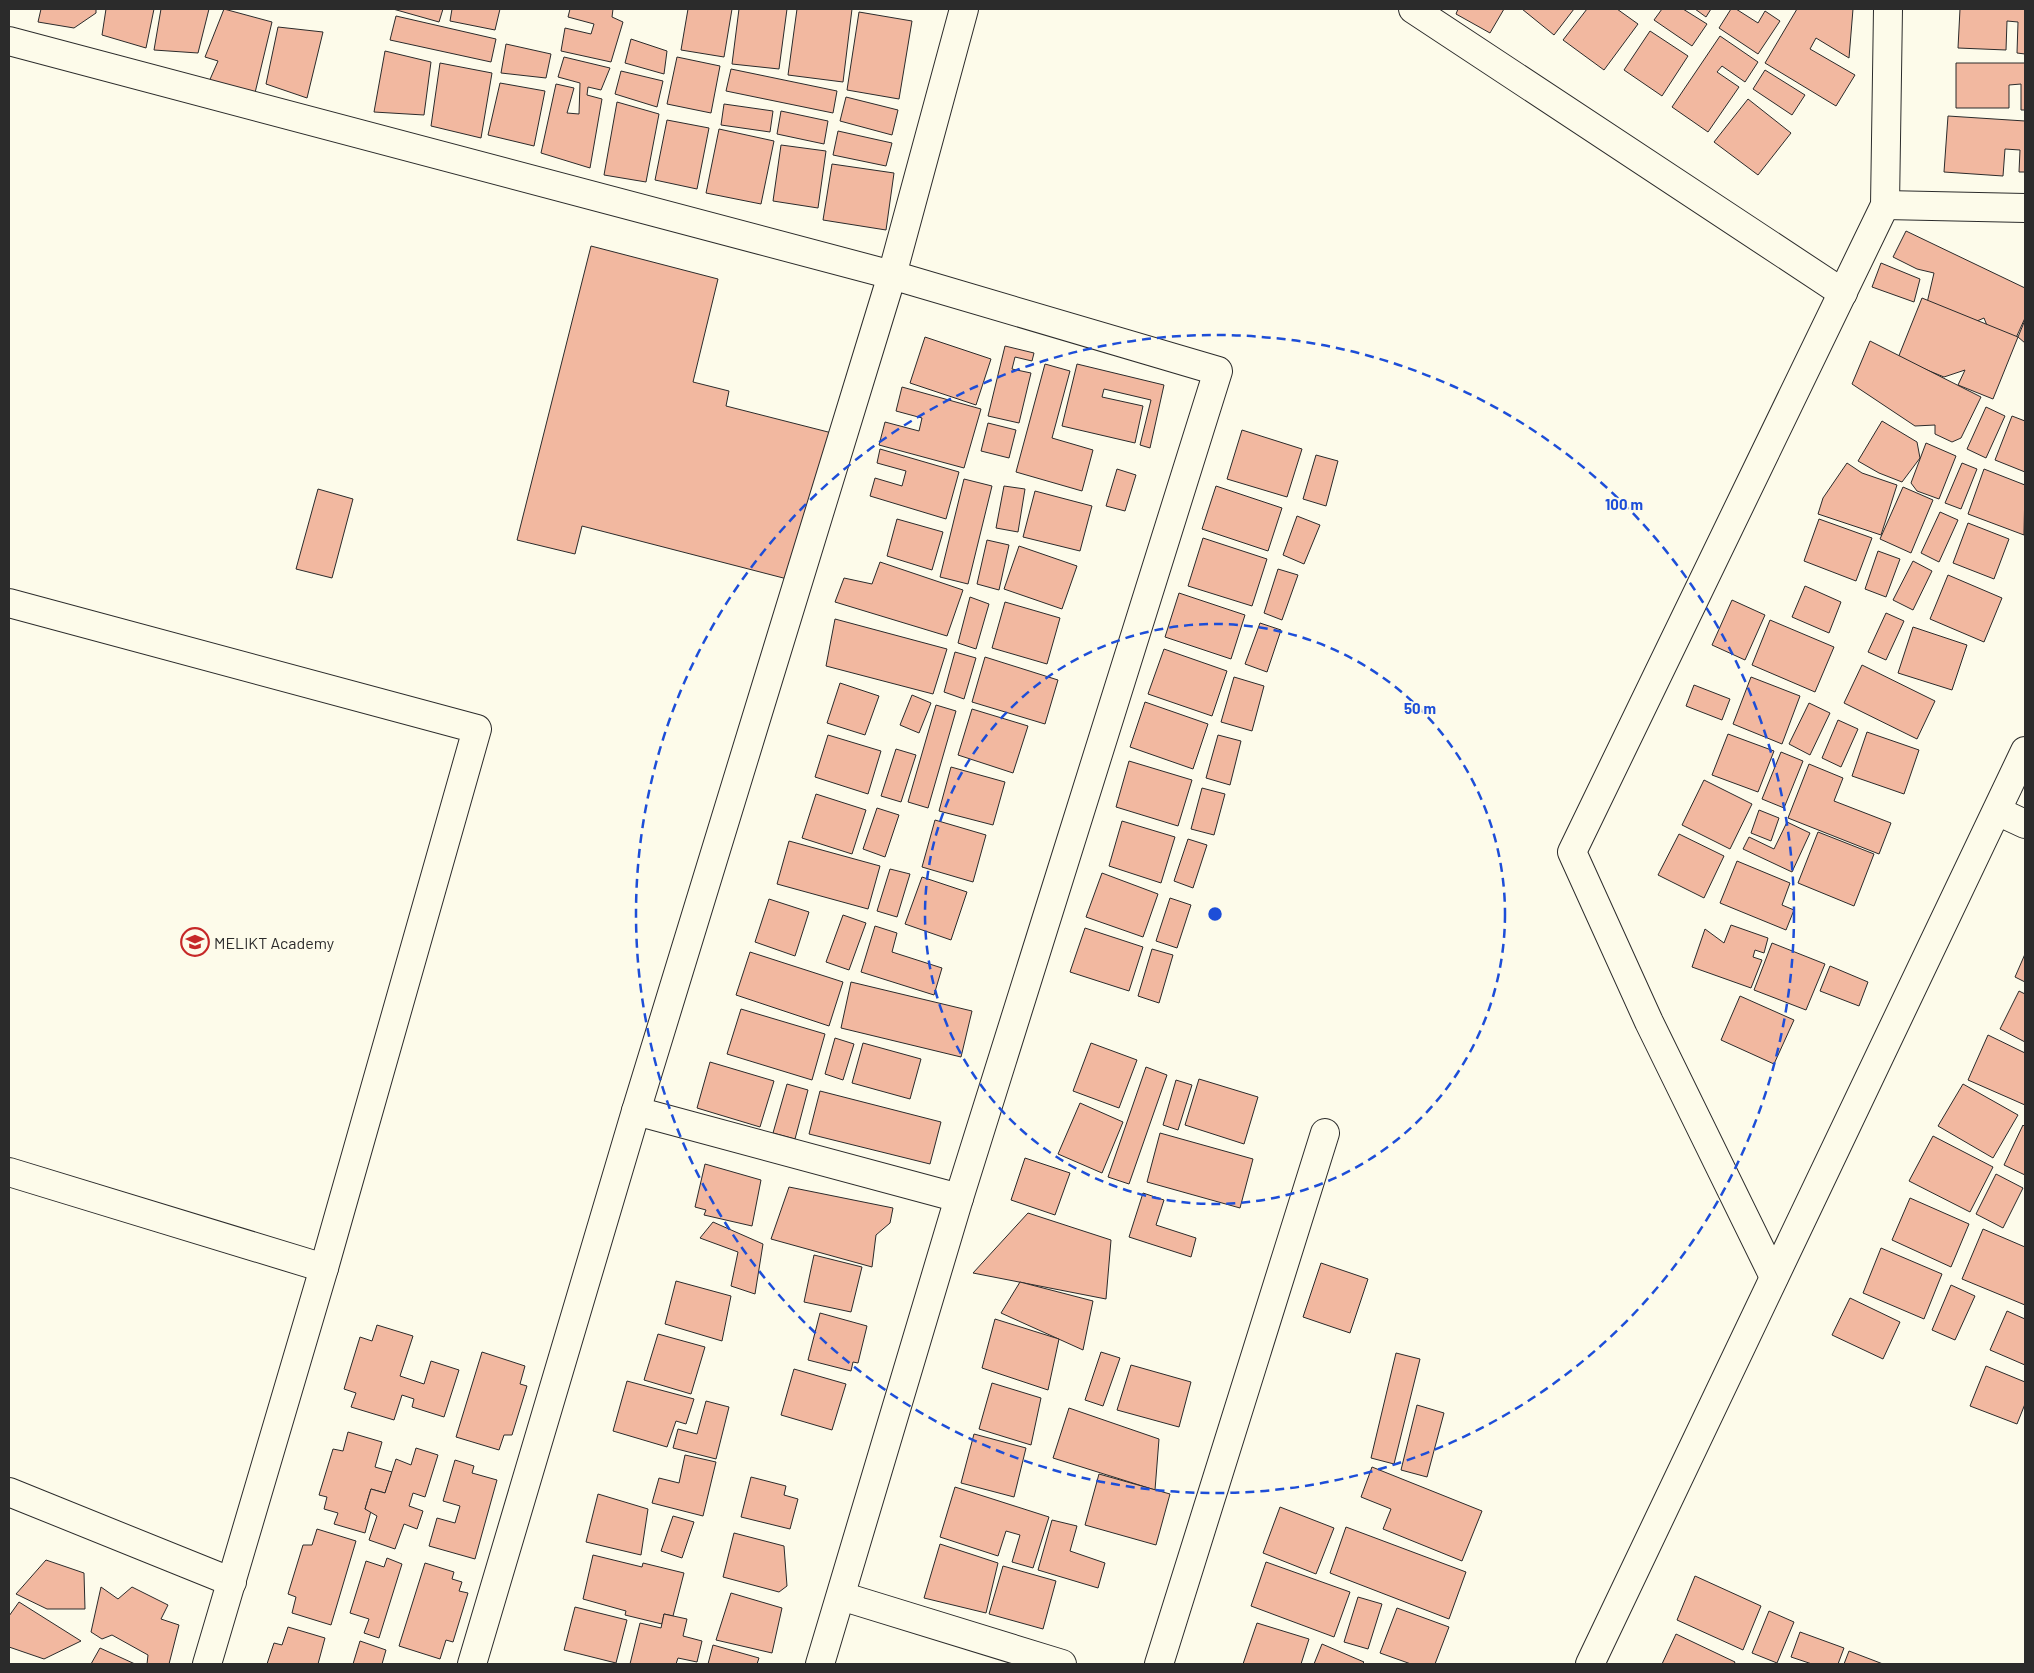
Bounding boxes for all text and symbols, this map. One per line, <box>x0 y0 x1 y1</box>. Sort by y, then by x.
text: 100 m <box>1605 495 1643 513</box>
text: 50 m <box>1404 699 1436 717</box>
centre of rings <box>1206 905 1224 923</box>
school or university icon: MELIKT Academy <box>180 927 210 957</box>
place label: MELIKT Academy <box>214 933 335 952</box>

